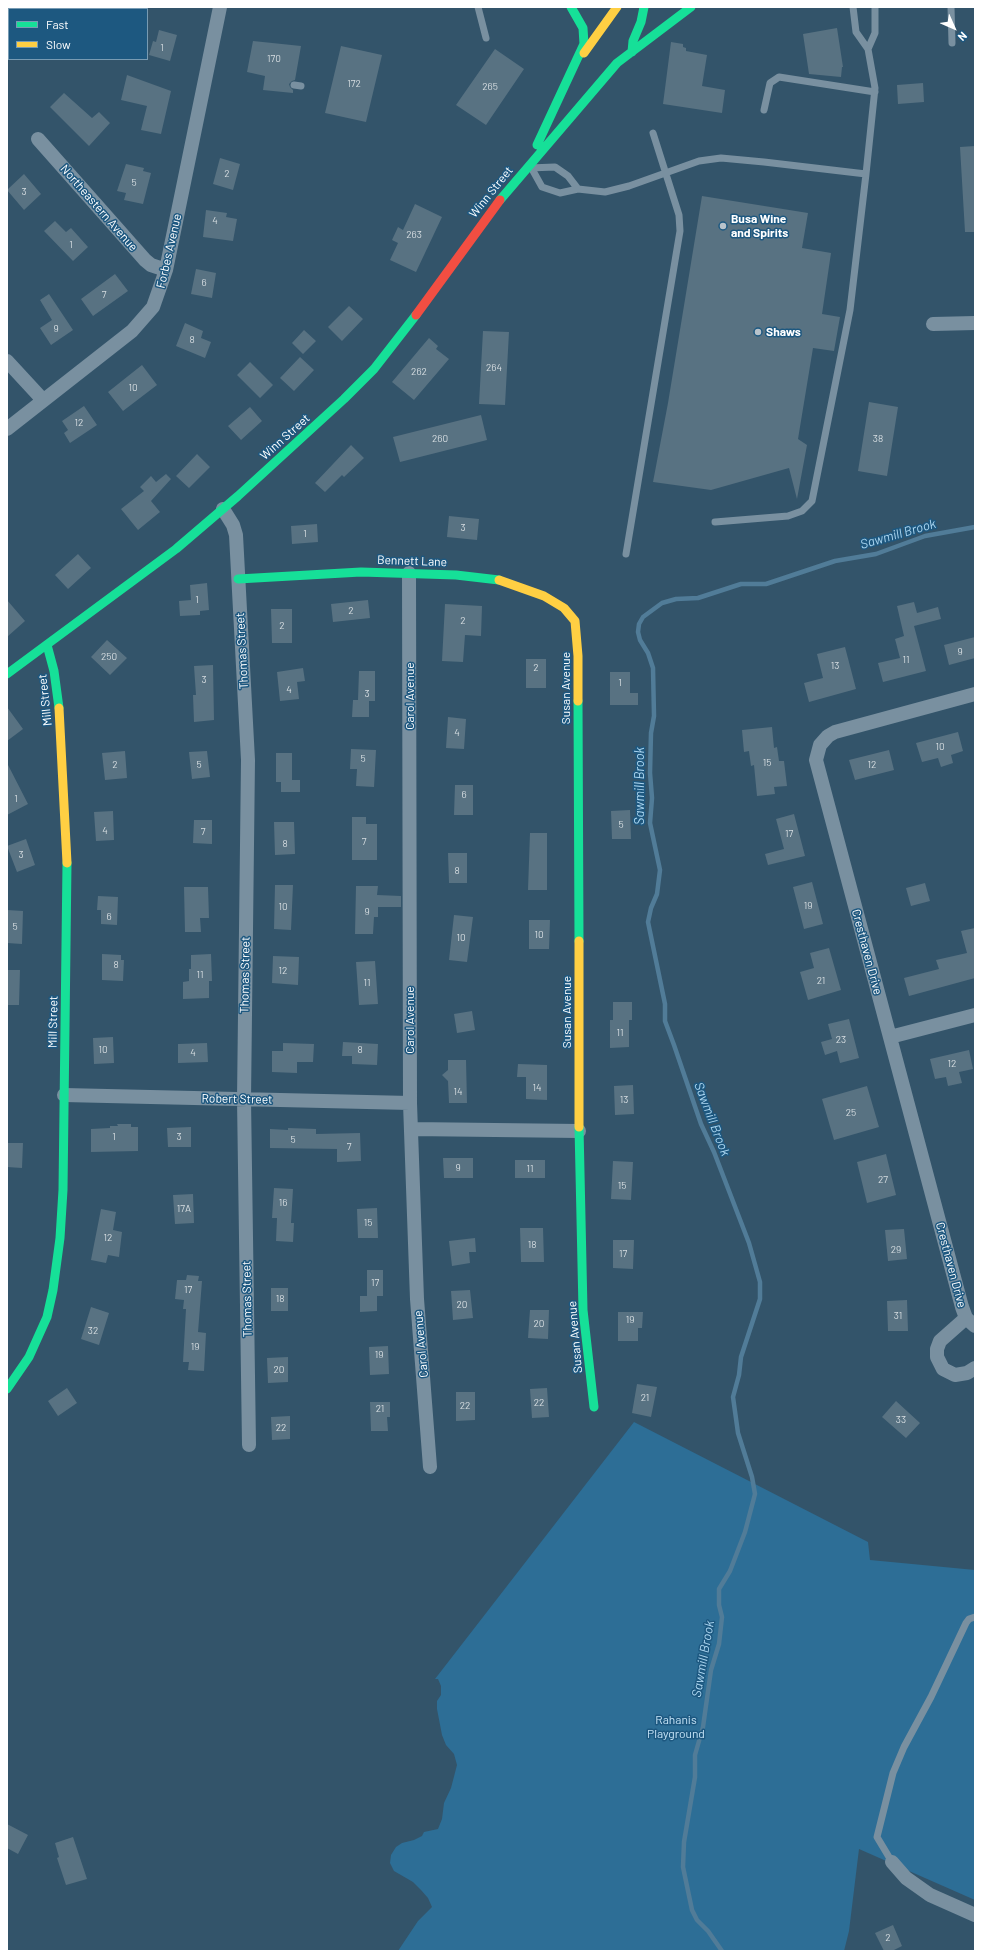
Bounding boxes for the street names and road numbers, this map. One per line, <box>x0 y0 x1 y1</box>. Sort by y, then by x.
street label: Northeastern Avenue <box>57 162 141 254</box>
street label: Winn Street <box>466 163 516 221</box>
street label: Forbes Avenue <box>153 212 185 290</box>
street label: Winn Street <box>257 411 313 463</box>
street label: Bennett Lane <box>377 553 447 569</box>
street label: Thomas Street <box>233 612 251 690</box>
street label: Susan Avenue <box>559 652 573 724</box>
street label: Carol Avenue <box>403 662 417 730</box>
street label: Mill Street <box>35 673 55 727</box>
street label: Cresthaven Drive <box>849 908 885 996</box>
street label: Thomas Street <box>237 937 253 1013</box>
street label: Susan Avenue <box>560 976 574 1048</box>
street label: Carol Avenue <box>403 986 417 1054</box>
street label: Mill Street <box>45 996 61 1048</box>
street label: Robert Street <box>201 1091 273 1107</box>
street label: Cresthaven Drive <box>933 1221 969 1309</box>
street label: Thomas Street <box>239 1261 255 1337</box>
street label: Susan Avenue <box>565 1300 585 1374</box>
street label: Carol Avenue <box>411 1310 431 1378</box>

